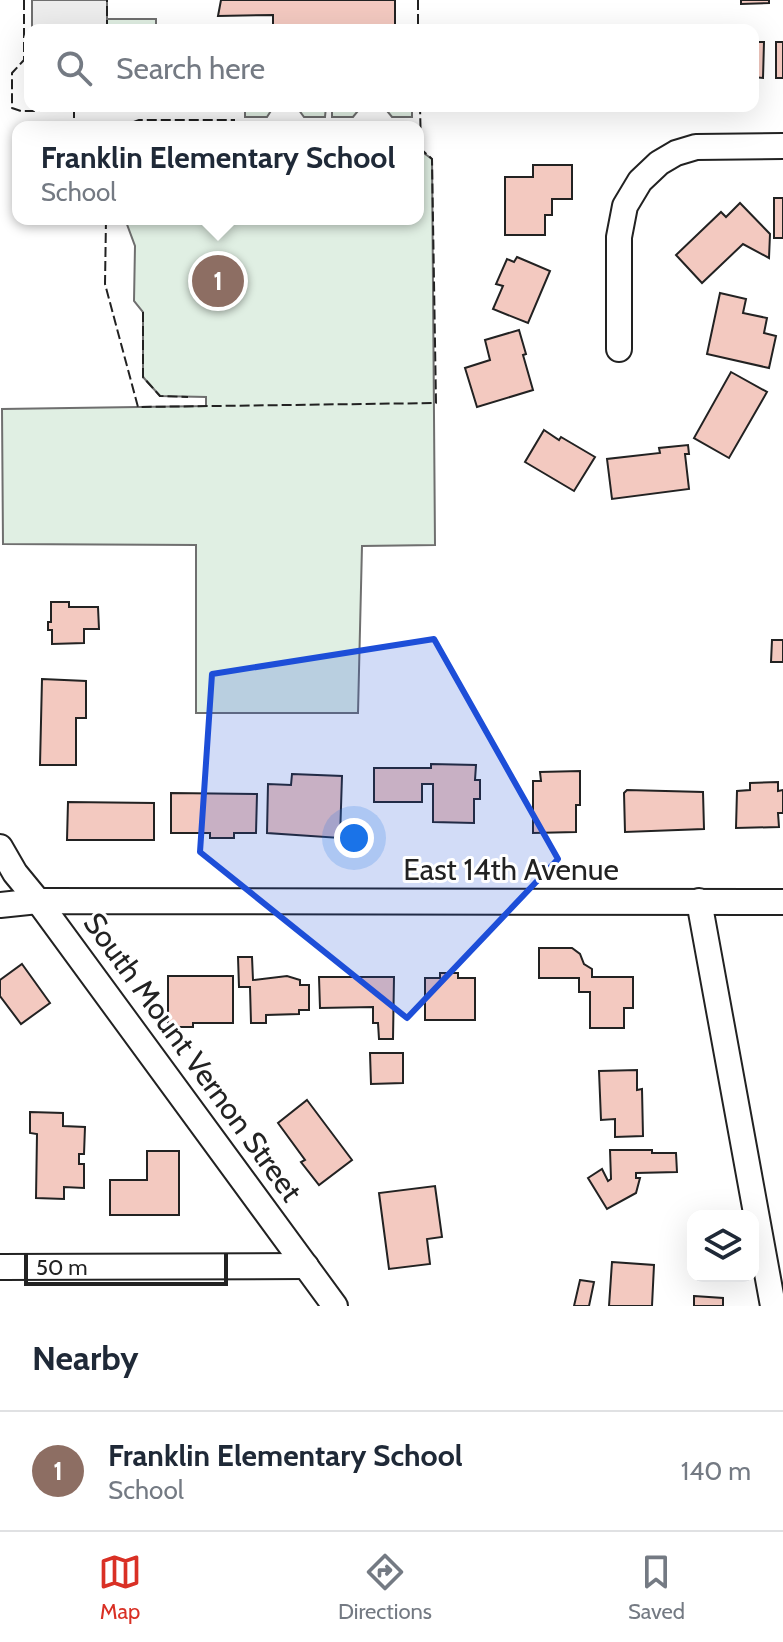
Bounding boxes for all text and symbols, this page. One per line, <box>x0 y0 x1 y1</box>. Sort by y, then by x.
search box <box>24 24 759 112</box>
icon: search <box>52 46 96 90</box>
text: Search here <box>116 50 265 87</box>
popup <box>12 121 424 225</box>
text: Franklin Elementary School <box>41 139 395 176</box>
text: School <box>41 176 116 208</box>
pin: 1 <box>192 251 244 311</box>
your location <box>334 818 374 858</box>
street label: East 14th Avenue <box>403 851 619 888</box>
street label: South Mount Vernon Street <box>76 905 310 1209</box>
map controls <box>687 1210 759 1282</box>
button: layers <box>687 1210 759 1282</box>
scale bar <box>24 1250 228 1286</box>
text: 50 m <box>36 1254 88 1281</box>
text: Nearby <box>32 1337 139 1379</box>
text: Franklin Elementary School <box>108 1437 463 1474</box>
text: 1 <box>53 1455 63 1487</box>
text: 140 m <box>681 1455 751 1487</box>
text: School <box>108 1474 184 1506</box>
tab: Map <box>98 1550 142 1625</box>
tab: Directions <box>338 1550 432 1625</box>
tab: Saved <box>628 1550 685 1625</box>

